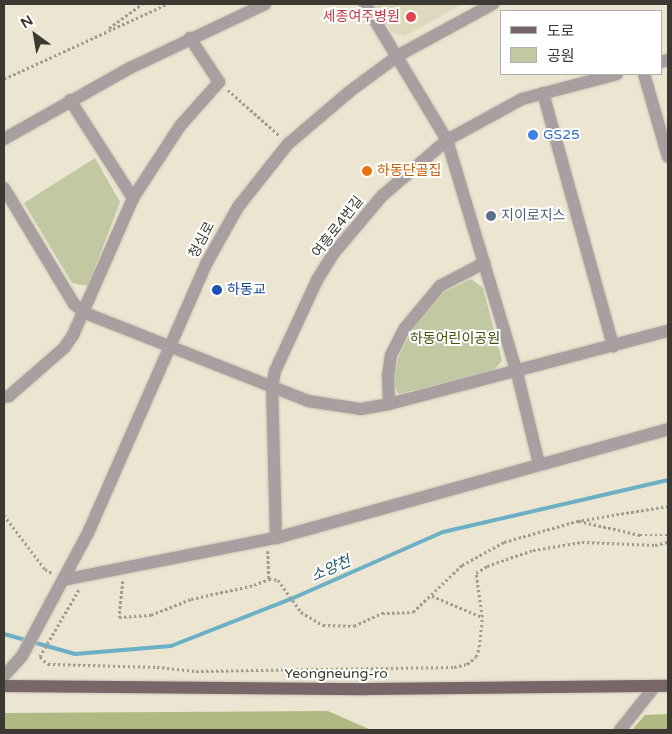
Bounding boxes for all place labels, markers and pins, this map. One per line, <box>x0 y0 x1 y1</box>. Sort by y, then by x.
place label: 세종여주병원 <box>323 9 400 25</box>
marker: 세종여주병원 <box>404 10 418 24</box>
place label: GS25 <box>543 127 580 143</box>
marker: GS25 <box>527 129 539 141</box>
place label: 하동단골집 <box>377 163 441 179</box>
marker: 하동단골집 <box>361 165 373 177</box>
place label: 지이로지스 <box>501 208 565 224</box>
marker: 지이로지스 <box>485 210 497 222</box>
place label: 하동교 <box>227 282 266 298</box>
marker: 하동교 <box>211 284 223 296</box>

